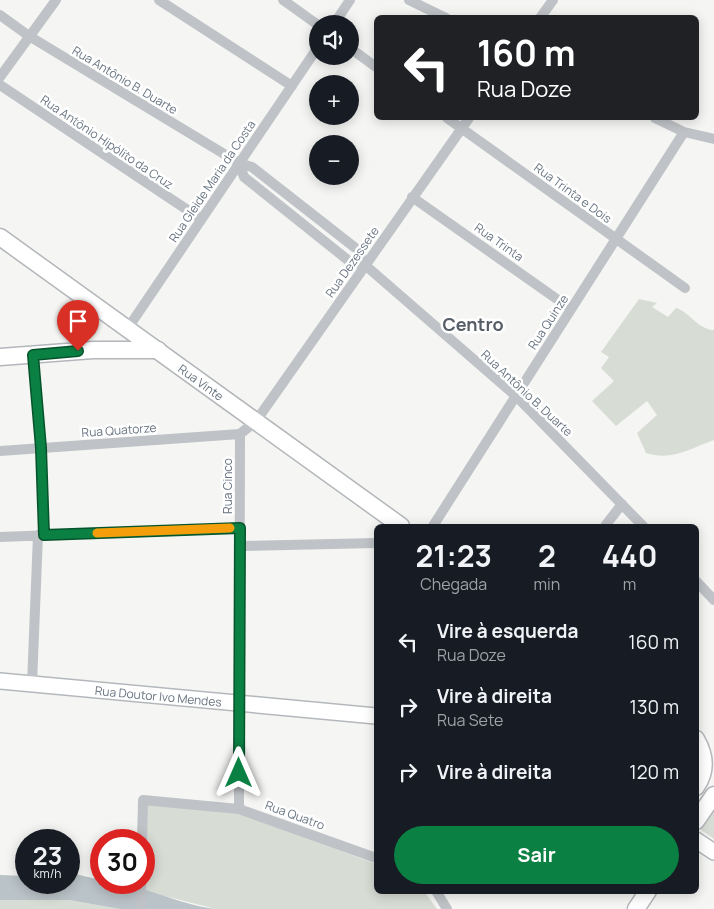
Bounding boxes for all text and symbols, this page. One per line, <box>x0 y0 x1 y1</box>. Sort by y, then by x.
map controls <box>309 15 359 185</box>
button: sound <box>309 15 359 65</box>
text: 160 m <box>477 29 576 77</box>
icon: left <box>394 35 459 100</box>
street label: Rua Antônio B. Duarte <box>69 42 181 118</box>
text: Rua Doze <box>477 74 572 104</box>
button: + <box>309 75 359 125</box>
street label: Rua Antônio Hipólito da Cruz <box>37 91 177 193</box>
street label: Rua Gleide Maria da Costa <box>165 117 259 245</box>
button: − <box>309 135 359 185</box>
street label: Rua Trinta e Dois <box>531 159 615 227</box>
street label: Rua Trinta <box>471 219 527 265</box>
street label: Rua Dezessete <box>321 223 383 301</box>
street label: Rua Quinze <box>524 291 572 353</box>
pin <box>57 300 99 351</box>
icon: arrive <box>64 307 92 335</box>
district label: Centro <box>442 312 504 336</box>
street label: Rua Antônio B. Duarte <box>477 346 577 440</box>
street label: Rua Vinte <box>175 360 227 404</box>
street label: Rua Quatorze <box>81 419 157 441</box>
street label: Rua Cinco <box>219 458 236 514</box>
text: 21:23 <box>415 535 492 576</box>
text: 2 <box>538 535 556 576</box>
text: 440 <box>602 535 658 576</box>
text: Chegada <box>420 573 487 595</box>
text: min <box>533 573 560 595</box>
text: m <box>623 573 636 595</box>
text: Vire à esquerda <box>437 618 578 644</box>
icon: left <box>394 628 422 656</box>
text: 160 m <box>628 629 679 655</box>
text: Rua Doze <box>437 644 506 666</box>
street label: Rua Doutor Ivo Mendes <box>94 681 222 710</box>
text: Vire à direita <box>437 683 552 709</box>
icon: right <box>394 693 422 721</box>
text: 130 m <box>630 694 679 720</box>
text: Rua Sete <box>437 709 503 731</box>
position arrow <box>212 746 264 798</box>
icon: right <box>394 758 422 786</box>
text: Vire à direita <box>437 759 552 785</box>
text: 120 m <box>629 759 679 785</box>
street label: Rua Quatro <box>263 796 327 834</box>
button: Sair <box>394 826 679 884</box>
speed limit sign: 30 <box>90 829 155 894</box>
text: 23 <box>33 838 62 873</box>
text: km/h <box>34 865 61 882</box>

